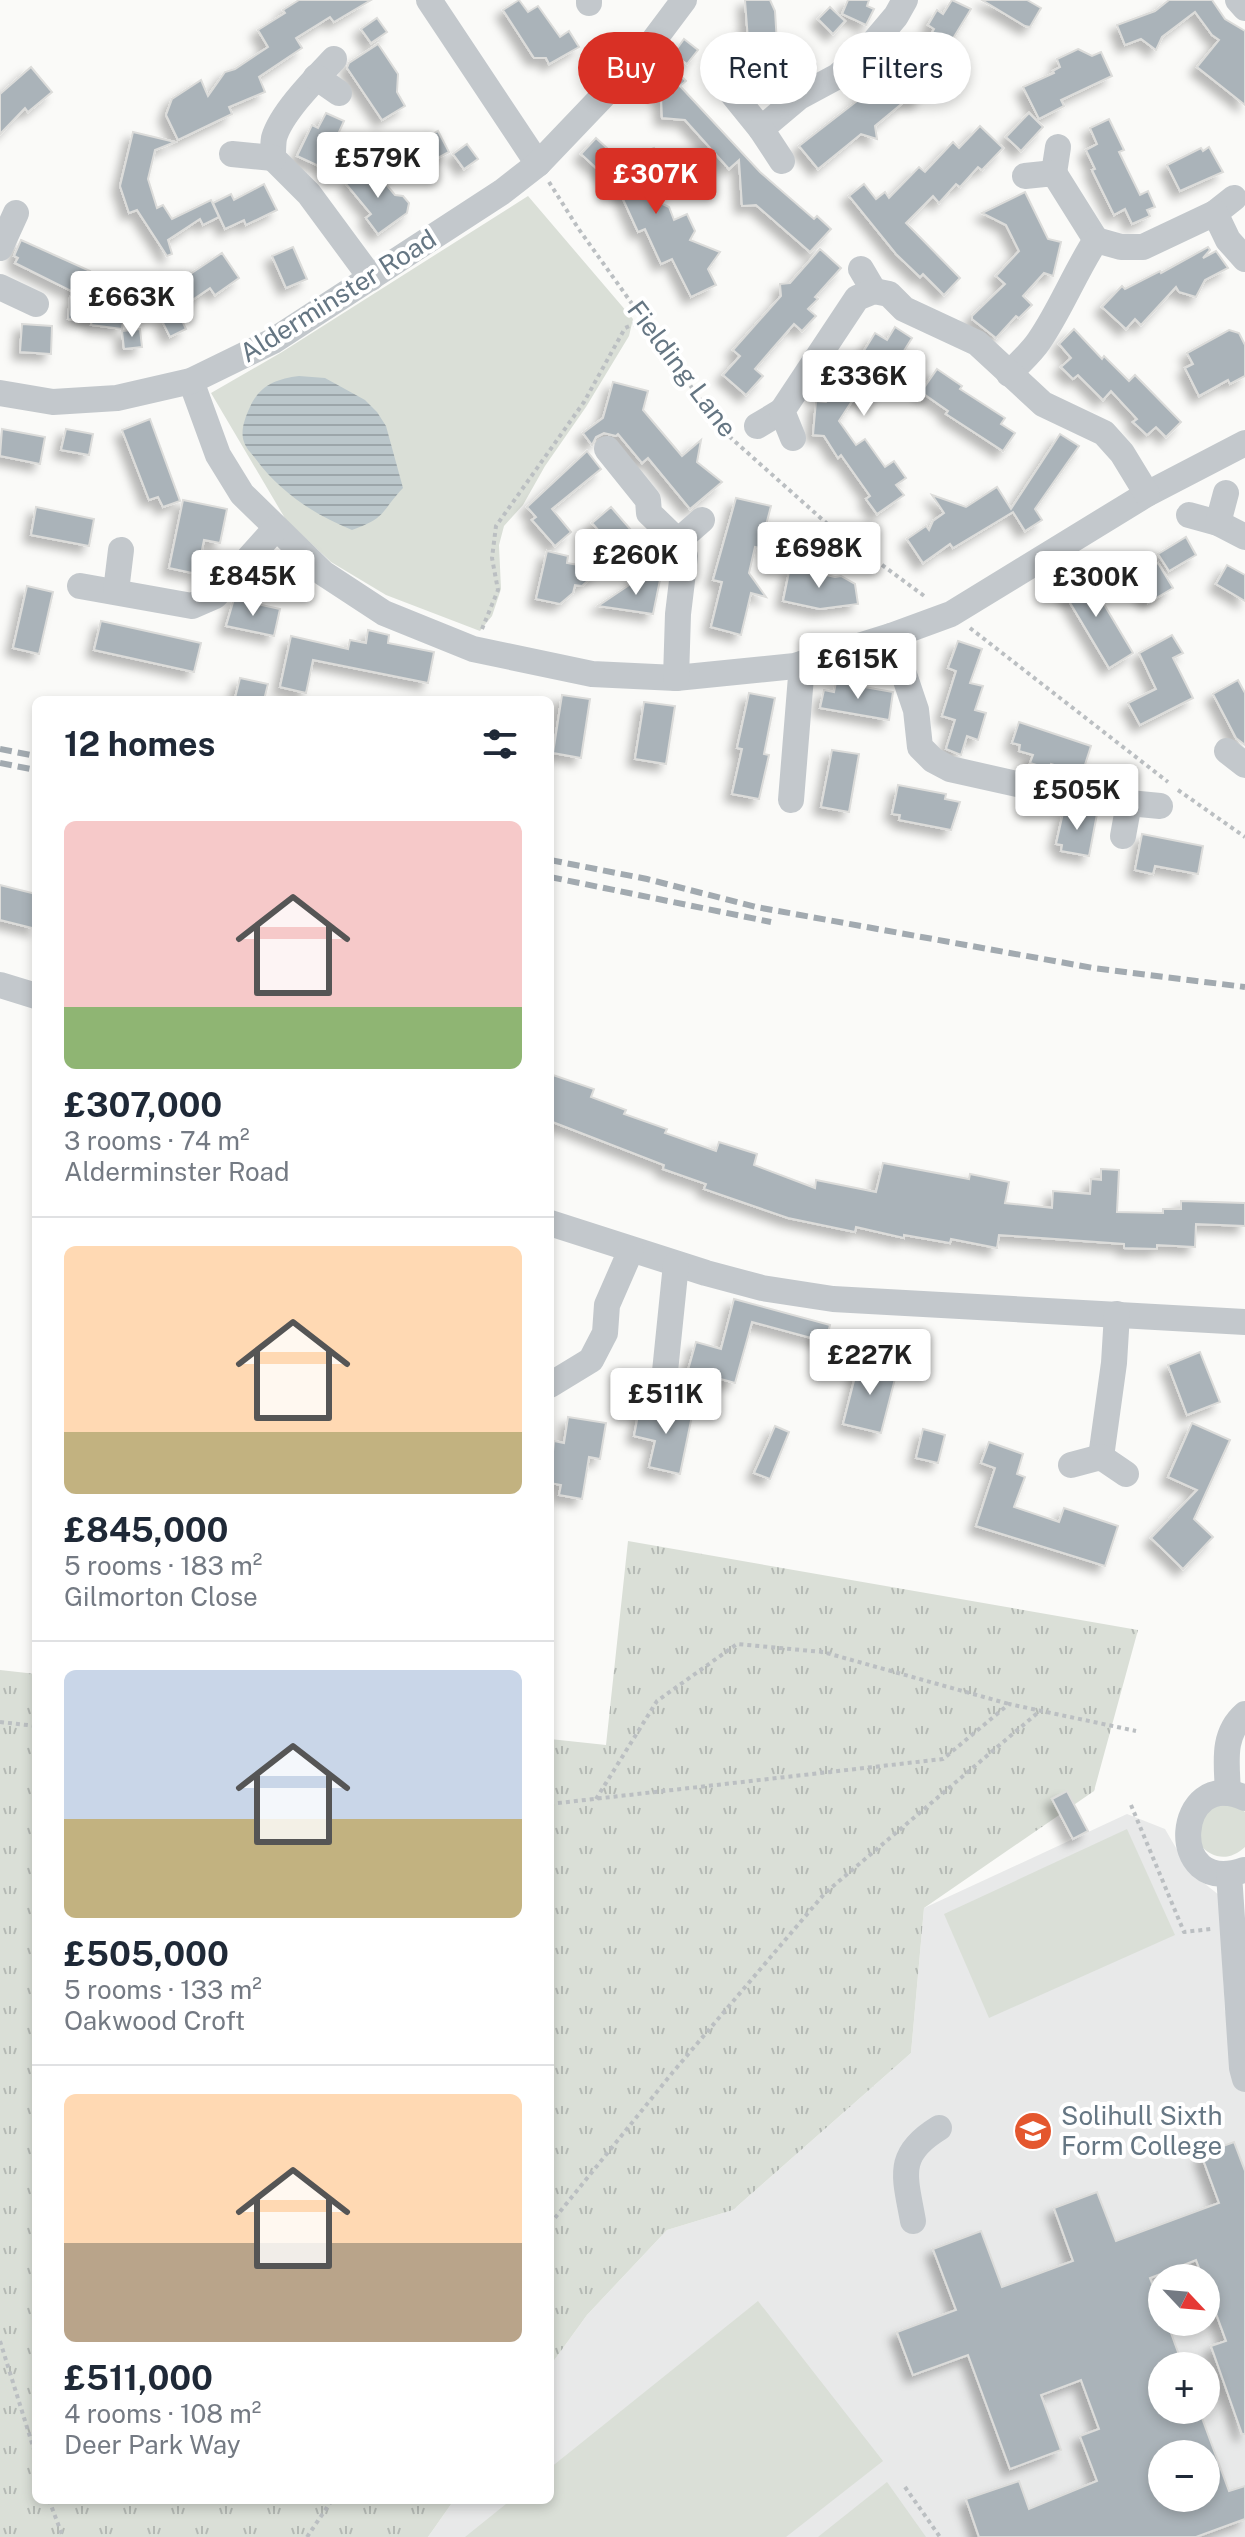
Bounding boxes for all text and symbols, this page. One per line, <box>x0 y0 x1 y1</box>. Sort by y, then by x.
chip: Buy <box>578 32 684 104</box>
chip: Rent <box>700 32 817 104</box>
chip: Filters <box>833 32 971 104</box>
pin: £579K <box>322 132 434 200</box>
text: £579K <box>335 142 421 173</box>
pin: £307K <box>600 148 712 216</box>
text: £307K <box>613 158 699 189</box>
street label: Alderminster Road <box>234 223 442 368</box>
pin: £663K <box>76 271 188 339</box>
text: £663K <box>89 281 175 312</box>
street label: Fielding Lane <box>621 295 744 443</box>
pin: £336K <box>808 350 920 418</box>
text: £336K <box>820 360 908 391</box>
pin: £698K <box>763 522 875 590</box>
pin: £260K <box>580 529 692 597</box>
text: £698K <box>775 532 863 563</box>
text: £260K <box>593 539 679 570</box>
pin: £845K <box>197 550 309 618</box>
pin: £300K <box>1040 551 1152 619</box>
text: £845K <box>209 560 297 591</box>
text: £300K <box>1053 561 1139 592</box>
pin: £615K <box>802 633 914 701</box>
text: £615K <box>817 643 899 674</box>
icon: filters <box>478 722 522 766</box>
text: 12 homes <box>64 724 215 764</box>
pin: £505K <box>1021 764 1133 832</box>
text: £505K <box>1033 774 1121 805</box>
icon: home <box>221 873 365 1017</box>
text: £307,000 <box>64 1085 222 1125</box>
text: 3 rooms · 74 m² <box>64 1125 250 1156</box>
text: Alderminster Road <box>64 1156 289 1187</box>
icon: home <box>221 1298 365 1442</box>
pin: £227K <box>814 1329 926 1397</box>
text: £227K <box>828 1339 912 1370</box>
pin: £511K <box>610 1368 722 1436</box>
text: £511K <box>628 1378 704 1409</box>
text: £845,000 <box>64 1510 229 1550</box>
text: 5 rooms · 183 m² <box>64 1550 262 1581</box>
text: Gilmorton Close <box>64 1581 258 1612</box>
icon: home <box>221 1722 365 1866</box>
text: £505,000 <box>64 1934 229 1974</box>
text: 5 rooms · 133 m² <box>64 1974 262 2005</box>
text: Oakwood Croft <box>64 2005 245 2036</box>
place label: Solihull Sixth Form College <box>1061 2100 1222 2161</box>
school or university icon: Solihull Sixth Form College <box>1012 2110 1054 2152</box>
icon: home <box>221 2146 365 2290</box>
north arrow <box>1148 2264 1220 2336</box>
map controls <box>1148 2264 1220 2512</box>
button: + <box>1148 2352 1220 2424</box>
text: £511,000 <box>64 2358 213 2398</box>
text: 4 rooms · 108 m² <box>64 2398 261 2429</box>
text: Deer Park Way <box>64 2429 241 2460</box>
button: − <box>1148 2440 1220 2512</box>

